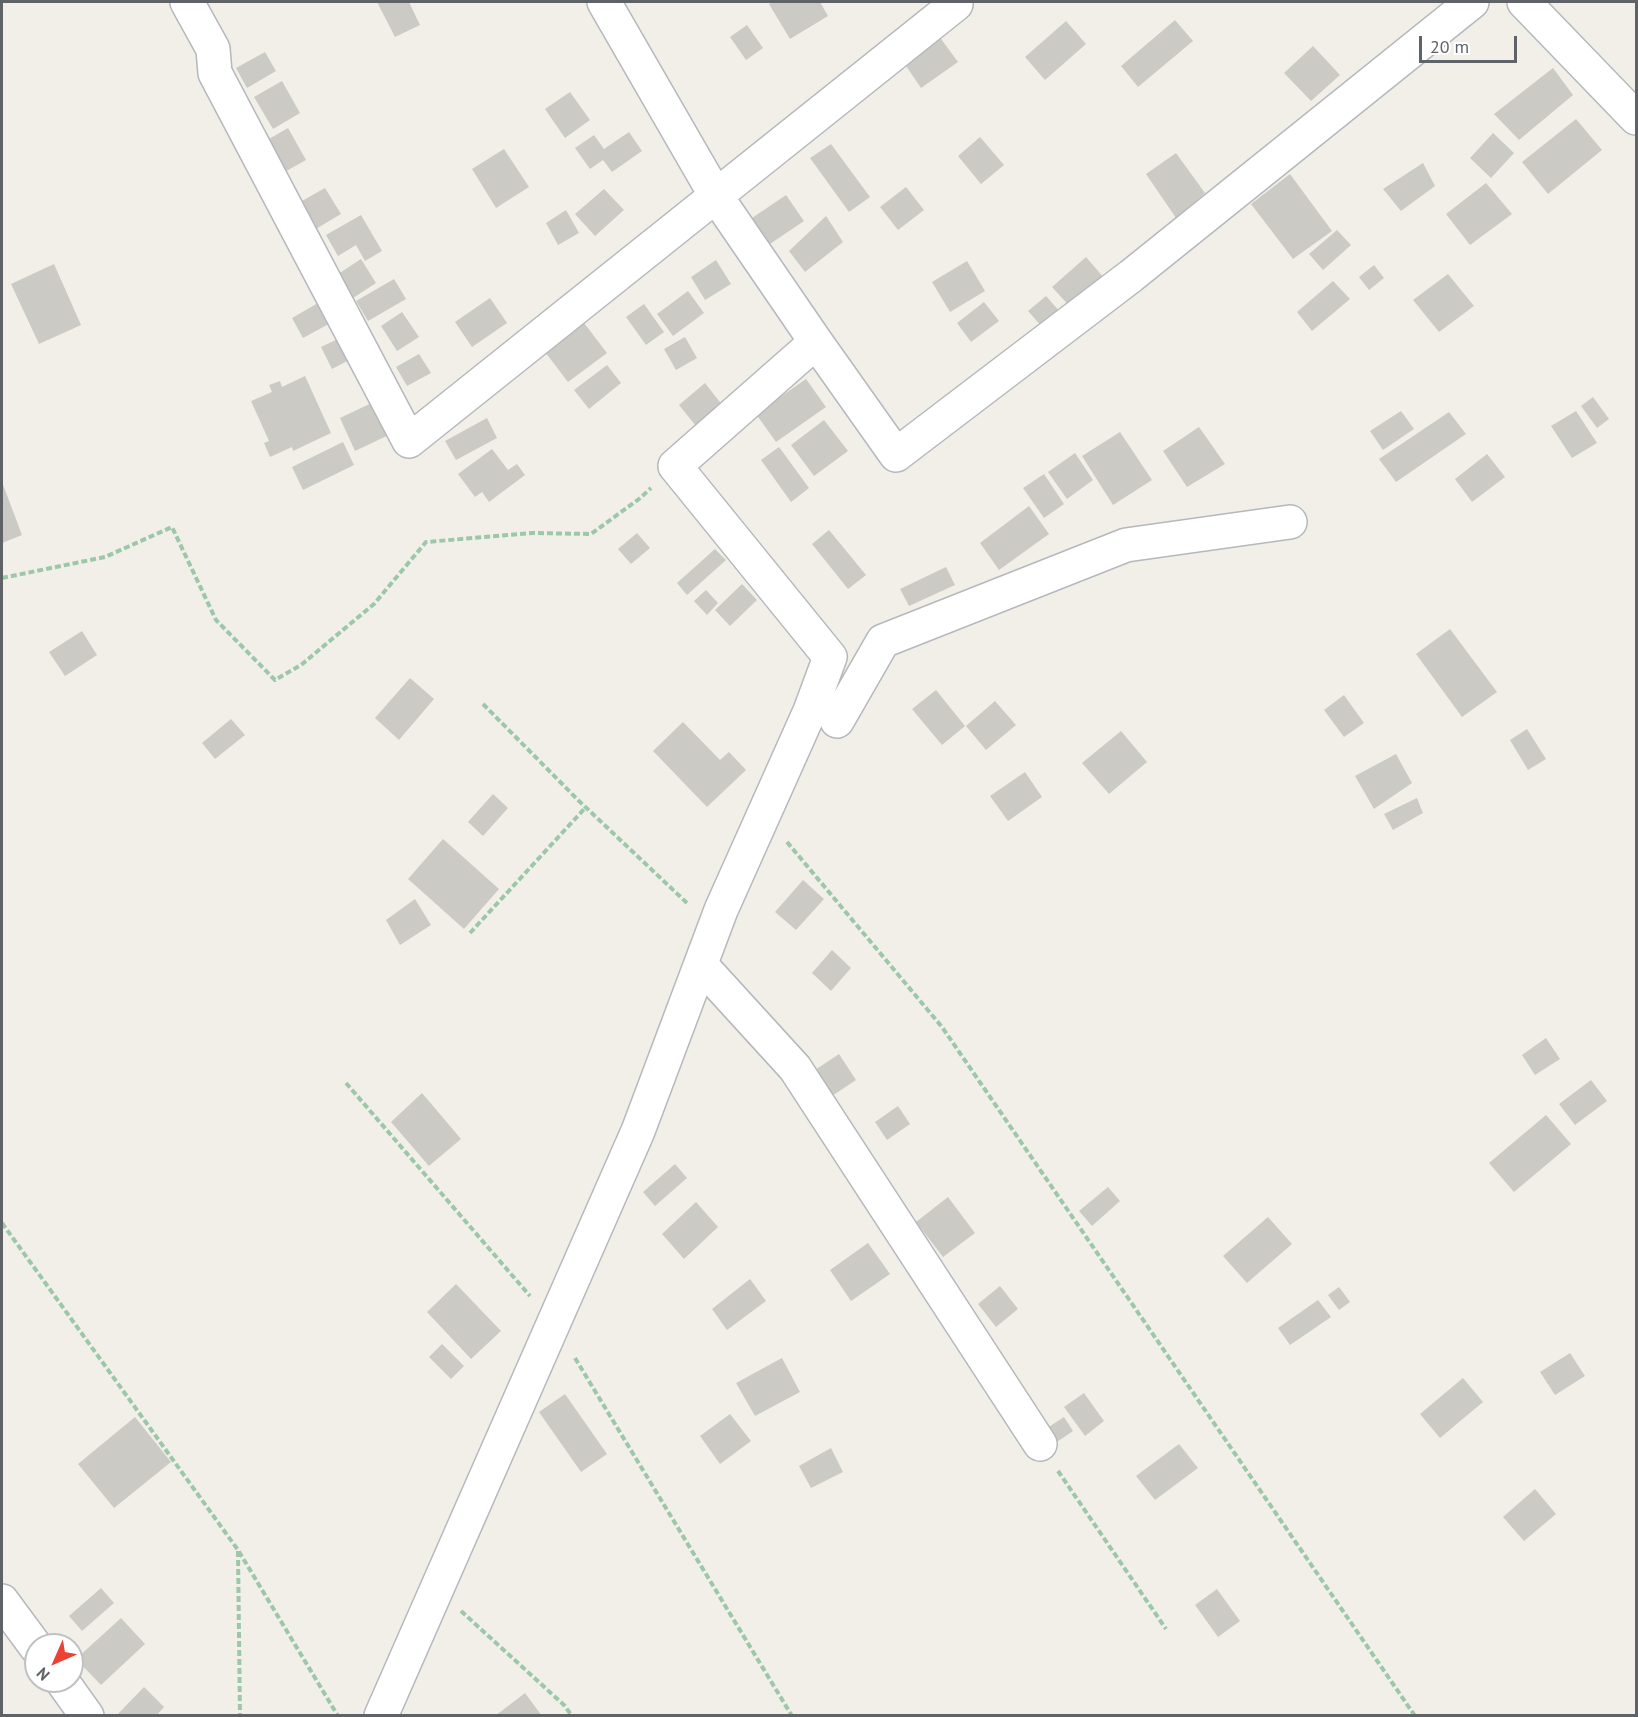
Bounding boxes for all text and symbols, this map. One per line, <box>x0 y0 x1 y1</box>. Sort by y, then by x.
scale bar <box>1422 24 1520 62</box>
text: 20 m <box>1430 35 1469 58</box>
north arrow <box>24 1633 84 1693</box>
text: N <box>32 1664 53 1685</box>

